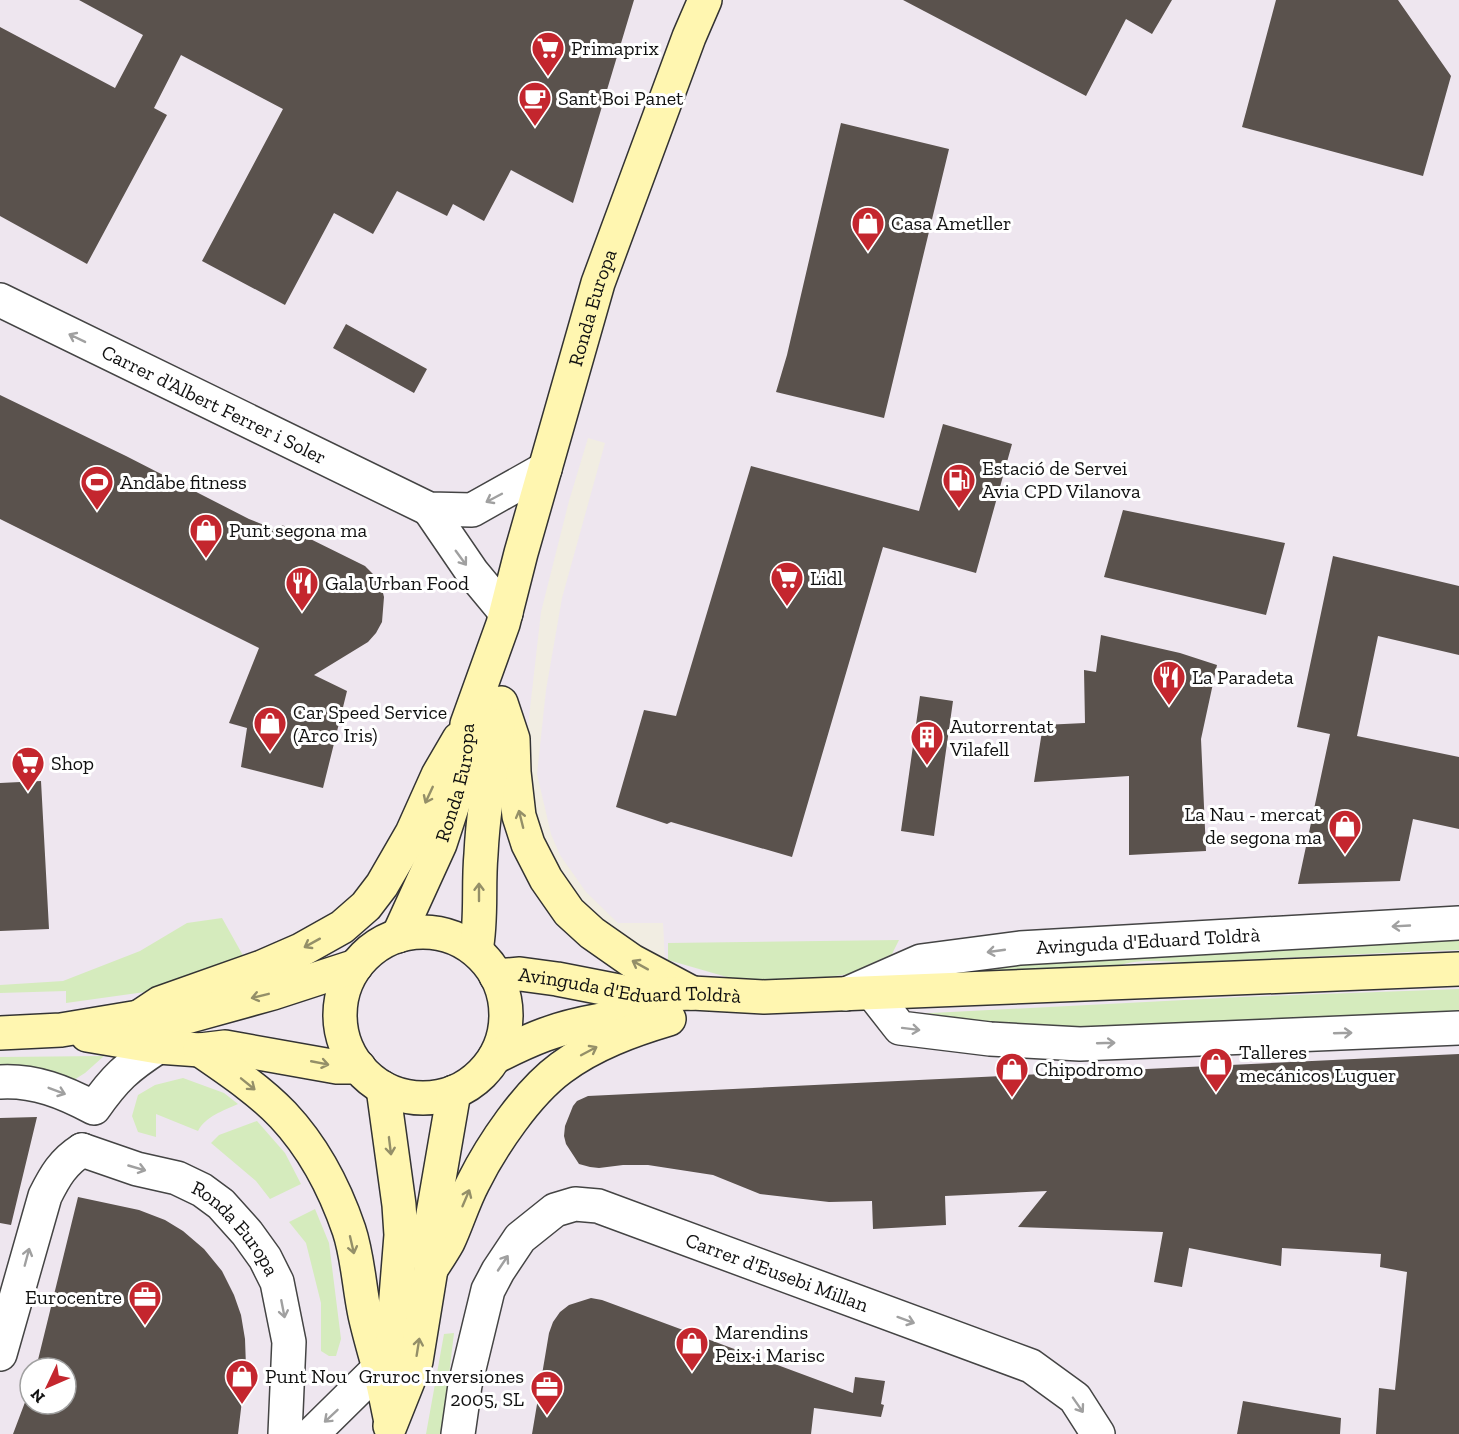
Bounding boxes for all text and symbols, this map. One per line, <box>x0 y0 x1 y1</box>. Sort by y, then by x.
supermarket icon: Primaprix <box>530 30 566 77</box>
place label: Primaprix <box>571 36 659 60</box>
cafe icon: Sant Boi Panet <box>517 80 553 127</box>
place label: Sant Boi Panet <box>558 86 684 110</box>
shop icon: Casa Ametller <box>850 205 886 252</box>
place label: Casa Ametller <box>891 211 1011 235</box>
street label: Ronda Europa <box>563 245 622 369</box>
one-way arrow <box>69 332 87 344</box>
street label: Carrer d'Albert Ferrer i Soler <box>98 339 330 469</box>
place label: Estació de Servei Avia CPD Vilanova <box>982 456 1141 503</box>
fuel station icon: Estació de Servei Avia CPD Vilanova <box>941 462 977 509</box>
sports icon: Andabe fitness <box>79 464 115 511</box>
place label: Andabe fitness <box>120 470 247 494</box>
one-way arrow <box>486 492 503 504</box>
shop icon: Punt segona ma <box>188 512 224 559</box>
place label: Punt segona ma <box>229 518 367 542</box>
one-way arrow <box>455 550 468 566</box>
supermarket icon: Lidl <box>769 560 805 607</box>
restaurant icon: Gala Urban Food <box>284 565 320 612</box>
place label: Lidl <box>810 566 843 590</box>
place label: Gala Urban Food <box>325 571 469 595</box>
restaurant icon: La Paradeta <box>1151 659 1187 706</box>
place label: La Paradeta <box>1192 665 1294 689</box>
place label: Car Speed Service (Arco Iris) <box>293 700 447 747</box>
shop icon: Car Speed Service (Arco Iris) <box>252 705 288 752</box>
place label: Autorrentat Vilafell <box>949 714 1054 761</box>
building icon: Autorrentat Vilafell <box>909 719 945 766</box>
street label: Ronda Europa <box>430 722 479 845</box>
supermarket icon: Shop <box>10 745 46 792</box>
place label: Shop <box>51 751 94 775</box>
one-way arrow <box>423 785 435 803</box>
place label: La Nau - mercat de segona ma <box>1184 802 1323 849</box>
shop icon: La Nau - mercat de segona ma <box>1327 808 1363 855</box>
one-way arrow <box>514 810 526 829</box>
one-way arrow <box>473 883 485 903</box>
one-way arrow <box>1391 921 1411 932</box>
street label: Avinguda d'Eduard Toldrà <box>1035 922 1261 959</box>
one-way arrow <box>303 938 320 950</box>
one-way arrow <box>987 946 1007 957</box>
one-way arrow <box>632 959 650 970</box>
street label: Avinguda d'Eduard Toldrà <box>517 962 742 1008</box>
one-way arrow <box>251 991 270 1002</box>
one-way arrow <box>901 1024 921 1035</box>
one-way arrow <box>1332 1028 1352 1039</box>
one-way arrow <box>1095 1037 1115 1048</box>
place label: Talleres mecánicos Luguer <box>1239 1040 1396 1087</box>
one-way arrow <box>580 1045 597 1057</box>
shop icon: Talleres mecánicos Luguer <box>1198 1046 1234 1093</box>
shop icon: Chipodromo <box>994 1051 1030 1098</box>
place label: Chipodromo <box>1035 1057 1143 1081</box>
one-way arrow <box>310 1058 330 1069</box>
one-way arrow <box>240 1078 256 1091</box>
one-way arrow <box>47 1086 66 1097</box>
one-way arrow <box>385 1135 396 1155</box>
one-way arrow <box>128 1163 147 1174</box>
street label: Ronda Europa <box>188 1175 284 1280</box>
one-way arrow <box>461 1189 473 1207</box>
street label: Carrer d'Eusebi Millan <box>682 1227 872 1317</box>
one-way arrow <box>347 1235 359 1254</box>
one-way arrow <box>21 1248 33 1267</box>
one-way arrow <box>498 1255 510 1272</box>
office icon: Eurocentre <box>127 1279 163 1326</box>
place label: Eurocentre <box>25 1285 122 1309</box>
one-way arrow <box>278 1298 289 1318</box>
one-way arrow <box>896 1315 915 1326</box>
place label: Marendins Peix i Marisc <box>715 1320 825 1367</box>
shop icon: Marendins Peix i Marisc <box>674 1325 710 1372</box>
one-way arrow <box>413 1338 424 1358</box>
north arrow <box>18 1356 78 1416</box>
shop icon: Punt Nou <box>224 1358 260 1405</box>
place label: Punt Nou <box>265 1364 347 1388</box>
place label: Gruroc Inversiones 2005, SL <box>359 1364 524 1411</box>
office icon: Gruroc Inversiones 2005, SL <box>529 1369 565 1416</box>
text: N <box>27 1385 49 1407</box>
one-way arrow <box>1071 1397 1084 1413</box>
one-way arrow <box>324 1409 339 1423</box>

